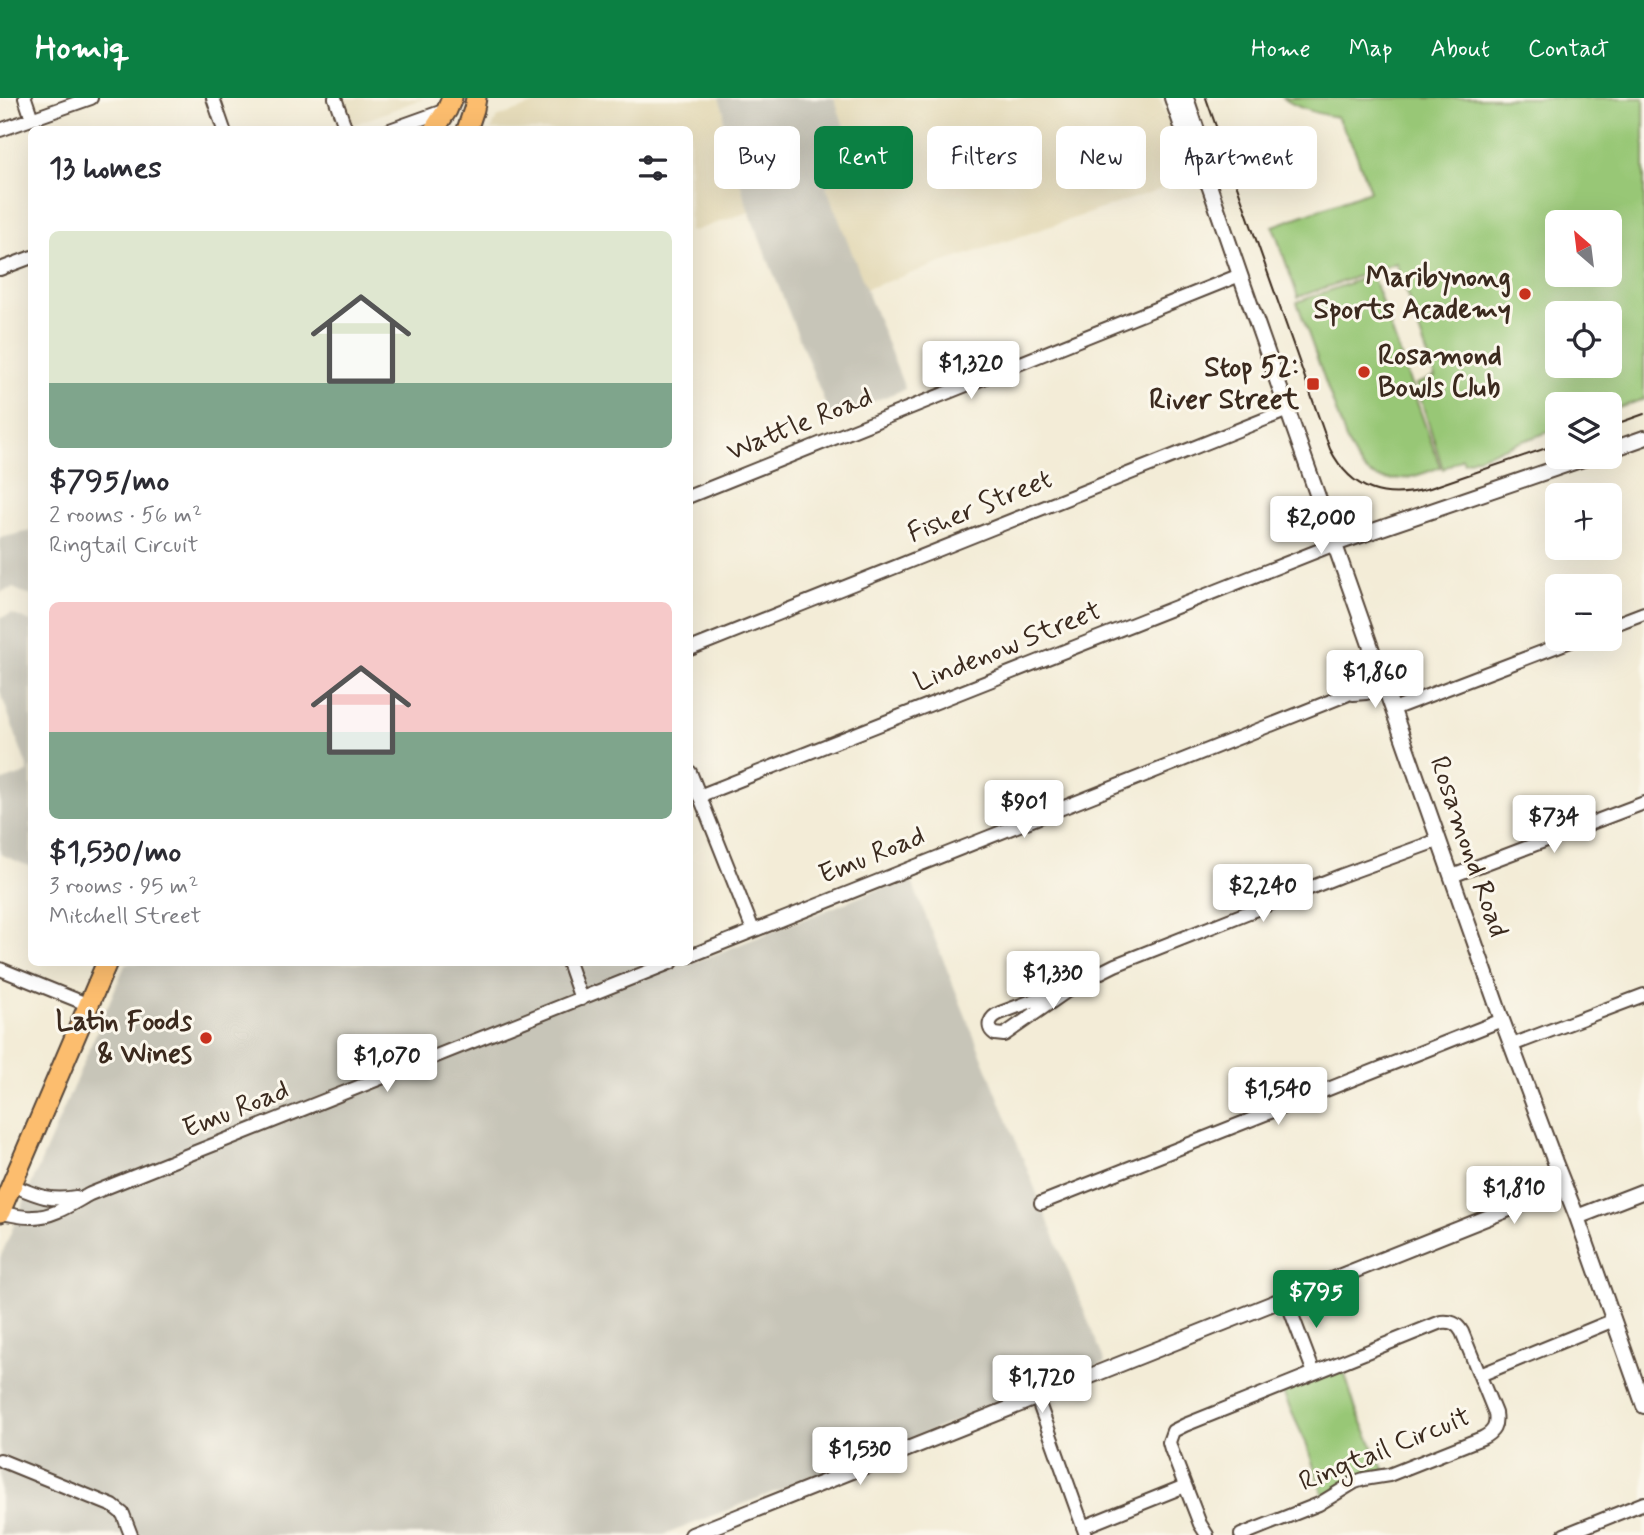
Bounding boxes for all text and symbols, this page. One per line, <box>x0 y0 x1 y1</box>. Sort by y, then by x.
text: Homiq <box>35 27 130 71</box>
text: Home <box>1251 34 1311 65</box>
text: Map <box>1349 34 1393 65</box>
text: About <box>1431 34 1490 65</box>
text: Contact <box>1528 34 1609 65</box>
chip: Buy <box>714 126 800 189</box>
chip: Rent <box>814 126 913 189</box>
chip: Filters <box>927 126 1042 189</box>
chip: New <box>1056 126 1146 189</box>
chip: Apartment <box>1160 126 1317 189</box>
text: 13 homes <box>49 149 162 188</box>
icon: filters <box>634 149 672 187</box>
north arrow <box>1545 210 1622 287</box>
map controls <box>1545 210 1622 651</box>
place label: Maribynong Sports Academy <box>1314 260 1511 329</box>
icon: home <box>298 276 424 402</box>
marker: Maribynong Sports Academy <box>1517 286 1533 302</box>
button: locate <box>1545 301 1622 378</box>
place label: Rosamond Bowls Club <box>1378 338 1502 407</box>
pin: $1,320 <box>914 342 1028 401</box>
text: $1,320 <box>938 349 1004 379</box>
place label: Stop 52: River Street <box>1149 350 1300 419</box>
marker: Rosamond Bowls Club <box>1356 364 1372 380</box>
marker: Stop 52: River Street <box>1305 376 1321 392</box>
street label: Wattle Road <box>722 379 878 471</box>
button: layers <box>1545 392 1622 469</box>
street label: Fisher Street <box>902 461 1058 553</box>
text: $795/mo <box>49 462 169 501</box>
button: + <box>1545 483 1622 560</box>
pin: $2,000 <box>1264 496 1378 556</box>
text: 2 rooms · 56 m² <box>49 501 202 531</box>
text: $2,000 <box>1286 504 1356 534</box>
text: Ringtail Circuit <box>49 531 198 561</box>
button: − <box>1545 574 1622 651</box>
street label: Lindenow Street <box>909 593 1107 701</box>
icon: home <box>298 647 424 773</box>
pin: $1,860 <box>1318 650 1432 710</box>
text: $1,860 <box>1342 658 1408 688</box>
street label: Rosamond Road <box>1420 752 1516 942</box>
pin: $901 <box>983 780 1065 840</box>
text: $901 <box>1001 788 1047 818</box>
pin: $734 <box>1513 796 1595 855</box>
text: $734 <box>1529 803 1579 833</box>
street label: Emu Road <box>813 818 931 894</box>
text: $1,530/mo <box>49 833 181 872</box>
pin: $2,240 <box>1206 864 1320 924</box>
text: 3 rooms · 95 m² <box>49 872 198 902</box>
text: $2,240 <box>1229 872 1297 902</box>
text: Mitchell Street <box>49 902 201 932</box>
pin: $1,330 <box>996 951 1110 1011</box>
text: $1,330 <box>1023 959 1083 989</box>
place label: Latin Foods & Wines <box>56 1004 193 1073</box>
marker: Latin Foods & Wines <box>198 1030 214 1046</box>
pin: $1,070 <box>330 1034 444 1094</box>
text: $1,070 <box>353 1042 421 1072</box>
pin: $1,540 <box>1221 1068 1335 1127</box>
street label: Emu Road <box>177 1072 295 1148</box>
text: $1,540 <box>1244 1075 1312 1105</box>
pin: $1,810 <box>1457 1166 1571 1226</box>
text: $1,810 <box>1482 1174 1546 1204</box>
pin: $795 <box>1275 1270 1357 1330</box>
text: $795 <box>1289 1278 1343 1308</box>
pin: $1,720 <box>985 1356 1099 1415</box>
text: $1,720 <box>1009 1363 1075 1393</box>
street label: Ringtail Circuit <box>1294 1399 1477 1503</box>
pin: $1,530 <box>803 1428 917 1487</box>
text: $1,530 <box>828 1435 892 1465</box>

